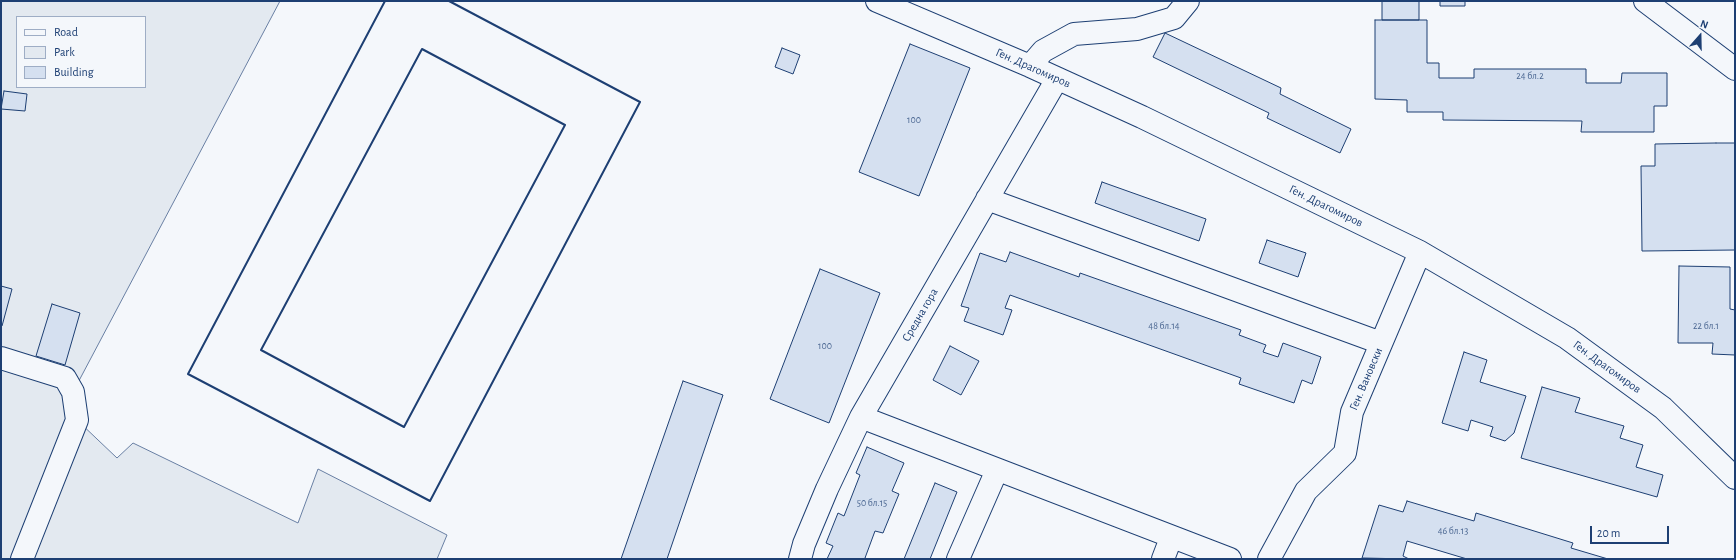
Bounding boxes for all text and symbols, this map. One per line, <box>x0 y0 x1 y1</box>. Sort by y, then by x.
legend <box>16 16 146 88</box>
north arrow <box>1680 16 1720 56</box>
text: N <box>1699 18 1710 31</box>
text: Road <box>54 26 78 38</box>
street label: Ген. Драгомиров <box>993 45 1073 91</box>
text: Park <box>54 46 75 58</box>
text: Building <box>54 66 94 78</box>
house number: 24 бл.2 <box>1516 70 1544 82</box>
house number: 100 <box>907 114 921 126</box>
street label: Ген. Драгомиров <box>1287 182 1365 230</box>
street label: Средна гора <box>899 286 941 344</box>
house number: 48 бл.14 <box>1148 320 1180 332</box>
house number: 22 бл.1 <box>1693 320 1719 332</box>
street label: Ген. Драгомиров <box>1570 338 1644 396</box>
house number: 100 <box>818 340 832 352</box>
street label: Ген. Вановски <box>1346 345 1386 413</box>
house number: 50 бл.15 <box>857 497 887 509</box>
scale bar <box>1592 518 1671 544</box>
house number: 46 бл.13 <box>1438 525 1468 537</box>
text: 20 m <box>1597 527 1620 539</box>

